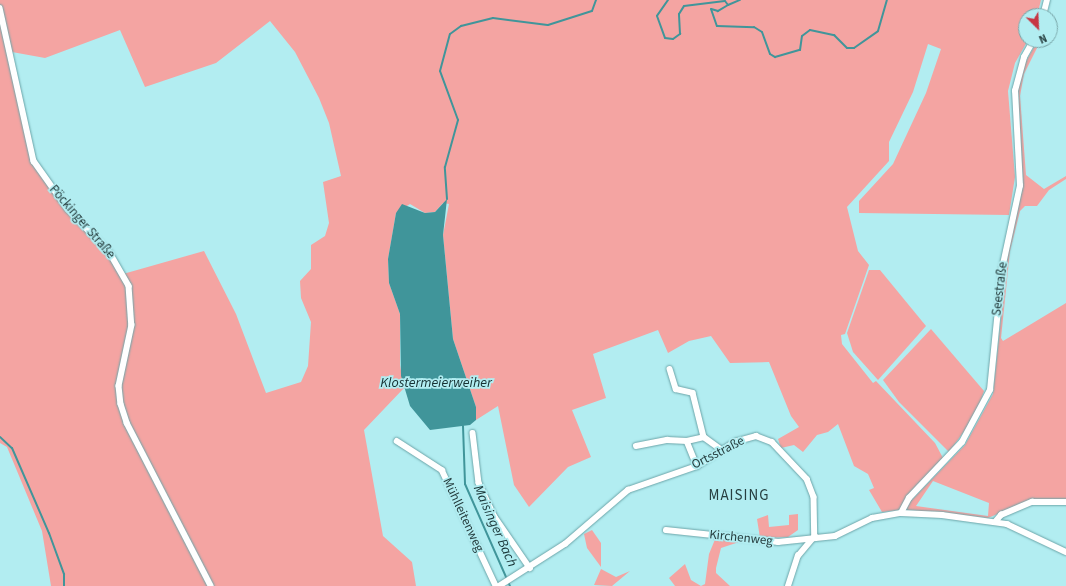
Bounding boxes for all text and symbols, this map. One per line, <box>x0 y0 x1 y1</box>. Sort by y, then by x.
north arrow <box>1018 8 1058 48</box>
text: N <box>1036 30 1049 47</box>
street label: Pöckinger Straße <box>46 182 118 262</box>
street label: Seestraße <box>989 261 1011 317</box>
water label: Klostermeierweiher <box>380 375 492 391</box>
street label: Ortsstraße <box>689 433 747 473</box>
street label: Mühlleitenweg <box>439 476 487 554</box>
water label: Maisinger Bach <box>470 483 520 569</box>
district label: MAISING <box>709 487 769 505</box>
street label: Kirchenweg <box>708 527 774 549</box>

